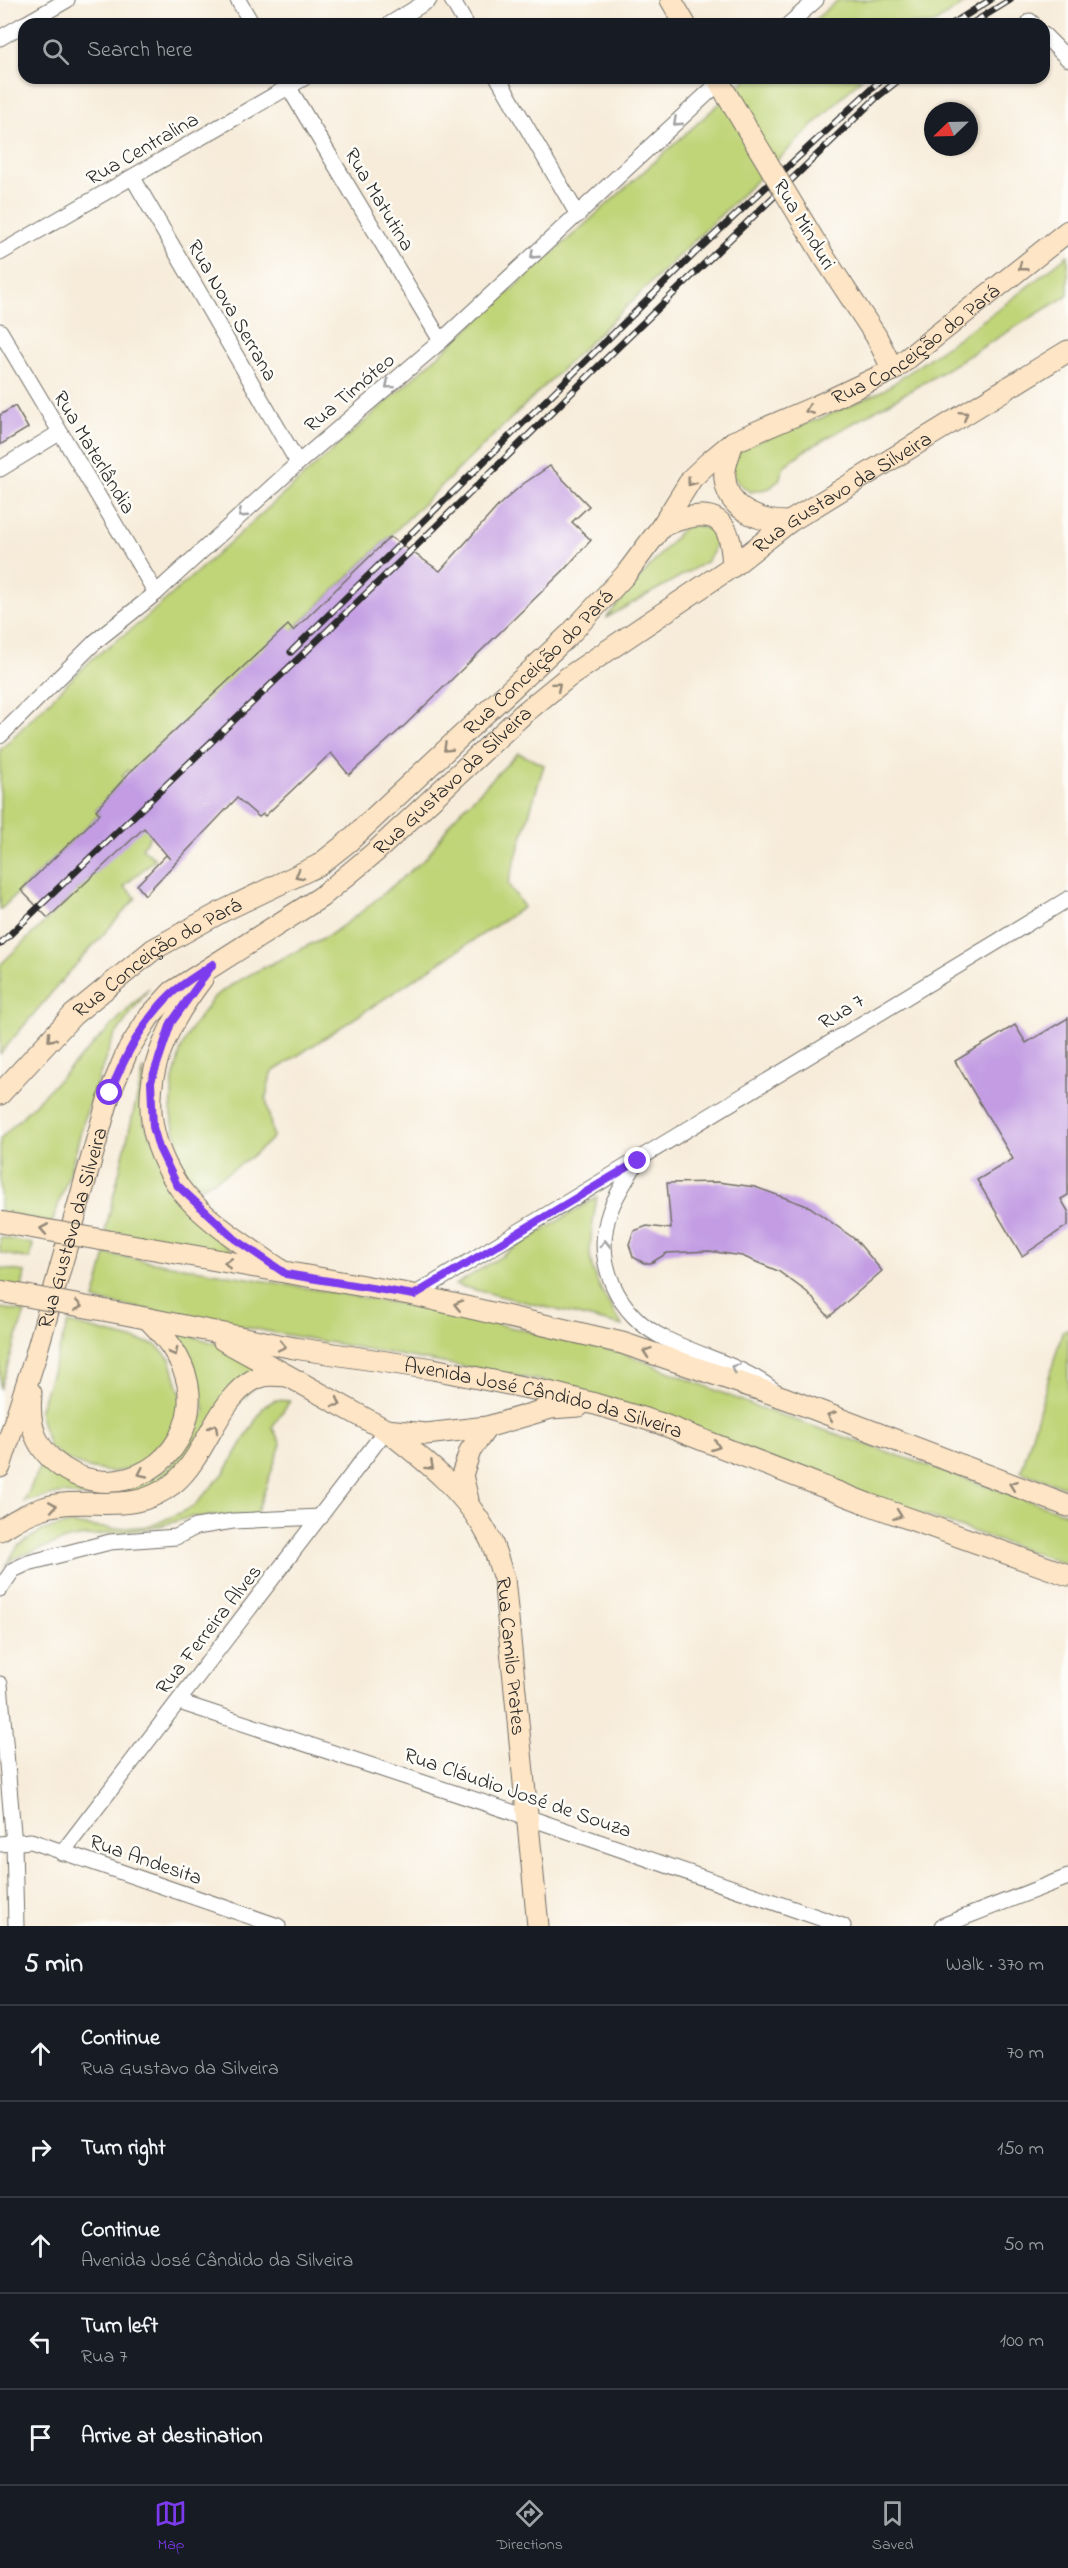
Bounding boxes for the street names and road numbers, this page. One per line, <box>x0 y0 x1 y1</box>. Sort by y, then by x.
street label: Rua Centralina <box>81 105 205 194</box>
street label: Rua Matutina <box>336 143 421 257</box>
street label: Rua Minduri <box>764 174 842 276</box>
street label: Rua Nova Serrana <box>179 235 284 387</box>
street label: Rua Conceição do Pará <box>827 277 1007 414</box>
street label: Rua Timóteo <box>298 346 402 441</box>
street label: Rua Materlândia <box>45 386 142 520</box>
street label: Rua Gustavo da Silveira <box>747 425 938 562</box>
street label: Rua Conceição do Pará <box>457 583 622 744</box>
street label: Rua Gustavo da Silveira <box>367 700 539 863</box>
street label: Rua Conceição do Pará <box>67 891 248 1026</box>
street label: Rua 7 <box>813 987 871 1038</box>
street label: Rua Gustavo da Silveira <box>31 1124 117 1332</box>
street label: Avenida José Cândido da Silveira <box>402 1352 687 1448</box>
street label: Rua Ferreira Alves <box>149 1559 270 1702</box>
street label: Rua Camilo Prates <box>487 1576 532 1737</box>
street label: Rua Cláudio José de Souza <box>399 1741 635 1847</box>
street label: Rua Andesita <box>85 1828 206 1894</box>

